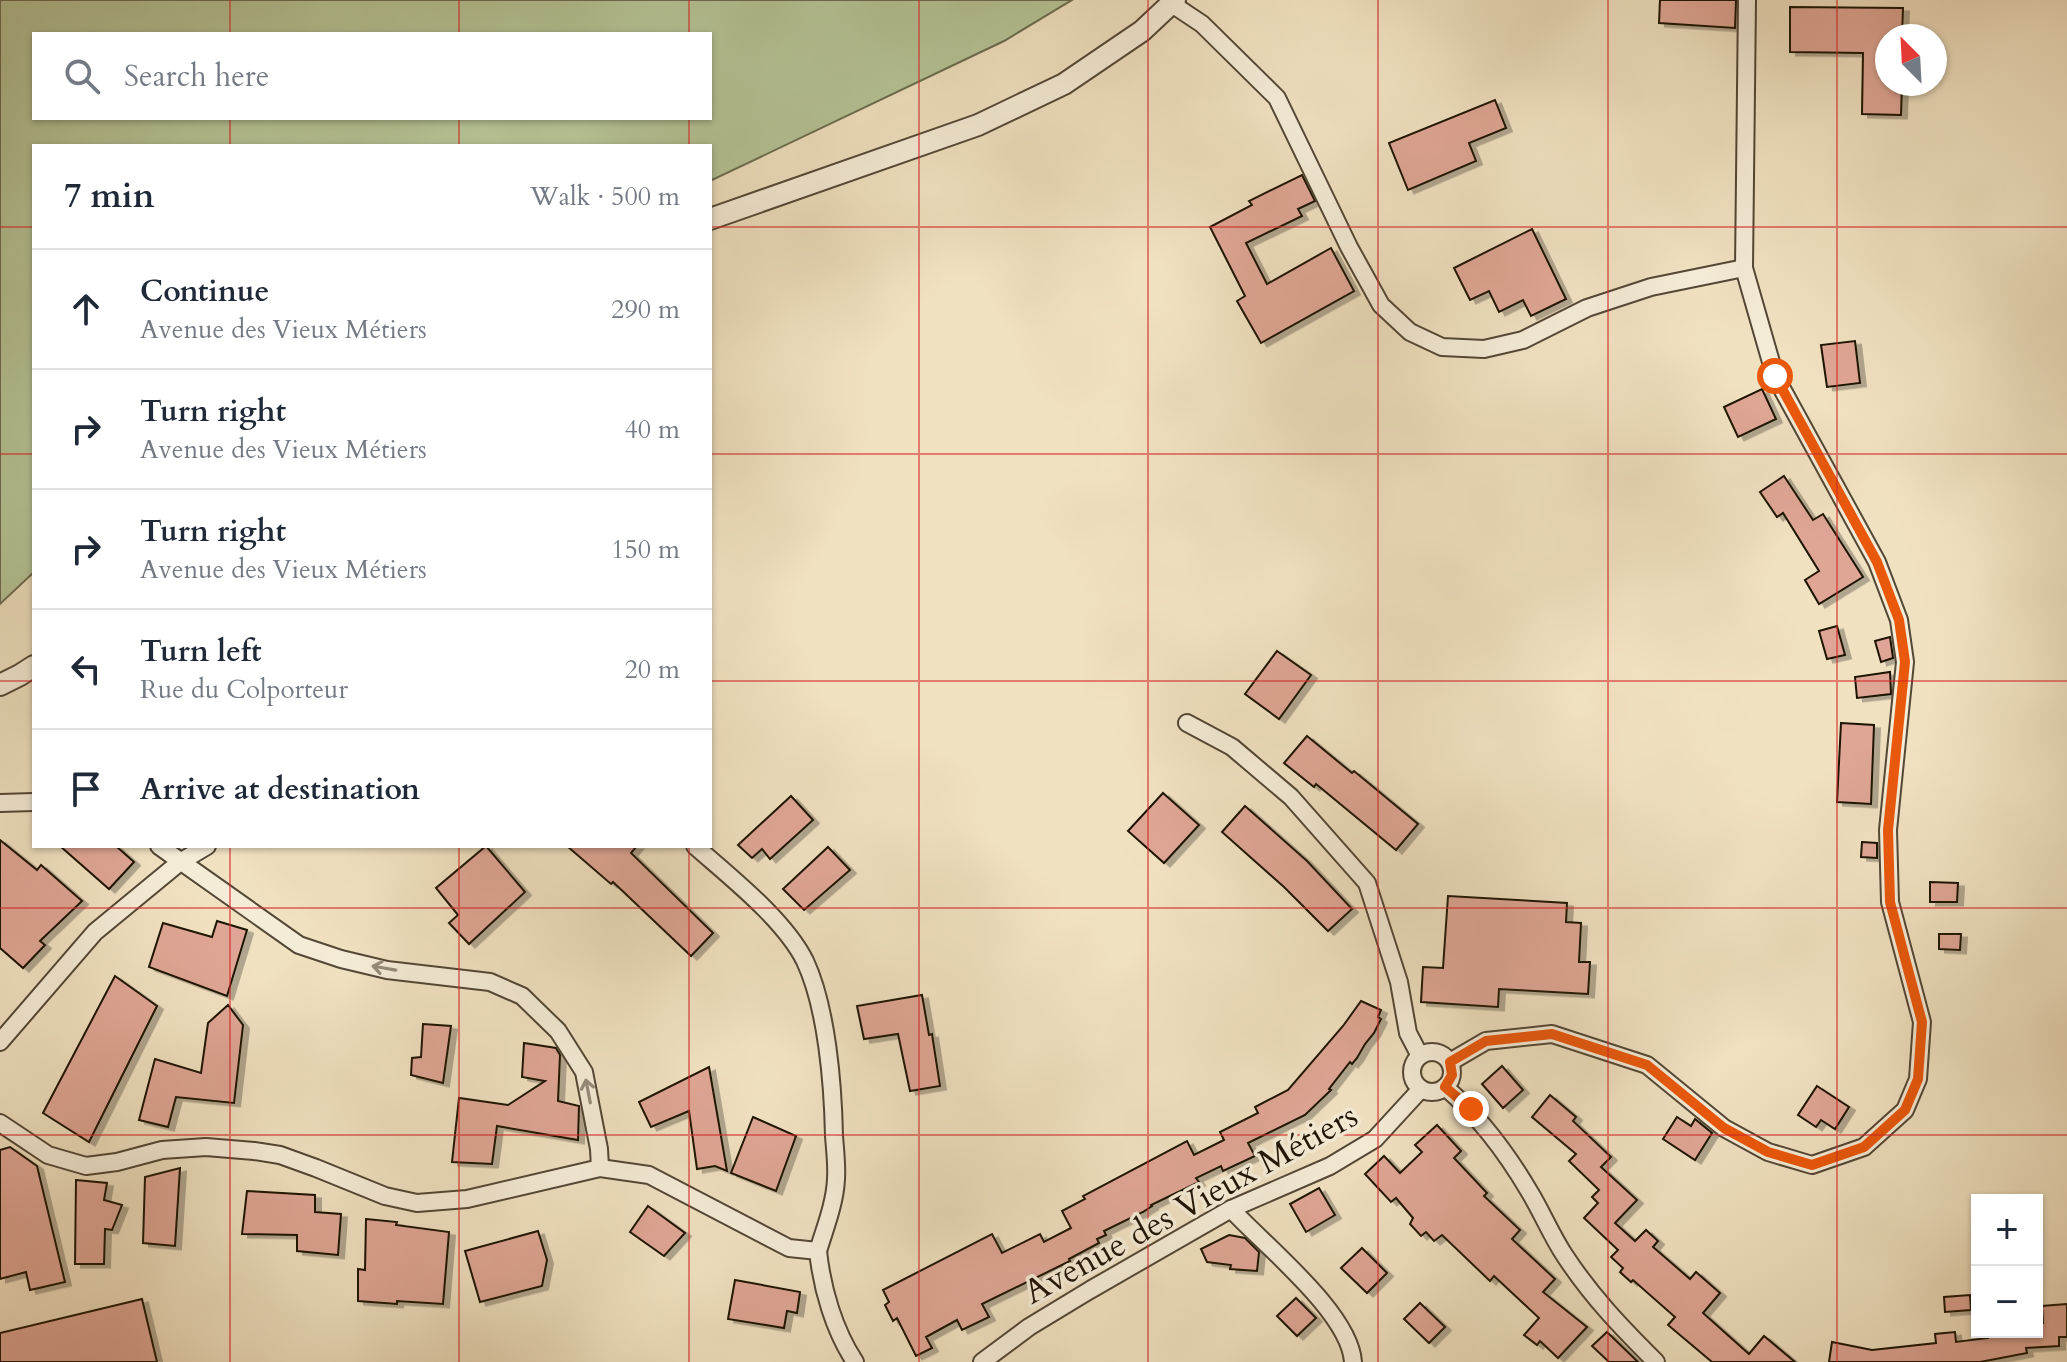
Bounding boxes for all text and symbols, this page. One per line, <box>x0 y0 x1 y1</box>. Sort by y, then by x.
north arrow <box>1875 24 1947 96</box>
search box <box>32 32 712 120</box>
icon: search <box>60 54 104 98</box>
text: Search here <box>124 56 269 97</box>
text: 7 min <box>64 173 155 219</box>
text: Walk · 500 m <box>530 179 680 214</box>
text: Continue <box>140 271 269 312</box>
icon: ahead <box>64 287 108 331</box>
text: 290 m <box>611 292 680 327</box>
text: Avenue des Vieux Métiers <box>140 312 427 347</box>
route start <box>1757 358 1793 394</box>
text: Turn right <box>140 391 286 432</box>
icon: right <box>64 407 108 451</box>
text: 40 m <box>624 412 680 447</box>
text: Avenue des Vieux Métiers <box>140 432 427 467</box>
text: Turn right <box>140 511 286 552</box>
icon: right <box>64 527 108 571</box>
text: 150 m <box>611 532 680 567</box>
text: Avenue des Vieux Métiers <box>140 552 427 587</box>
text: Turn left <box>140 631 262 672</box>
icon: left <box>64 647 108 691</box>
text: 20 m <box>624 652 680 687</box>
text: Rue du Colporteur <box>140 672 348 707</box>
icon: arrive <box>64 767 108 811</box>
text: Arrive at destination <box>140 769 420 810</box>
one-way arrow <box>372 960 398 975</box>
one-way arrow <box>579 1079 594 1105</box>
route end <box>1453 1091 1489 1127</box>
street label: Avenue des Vieux Métiers <box>1015 1093 1366 1315</box>
map controls <box>1971 1194 2043 1338</box>
button: + <box>1971 1194 2043 1266</box>
button: − <box>1971 1266 2043 1338</box>

